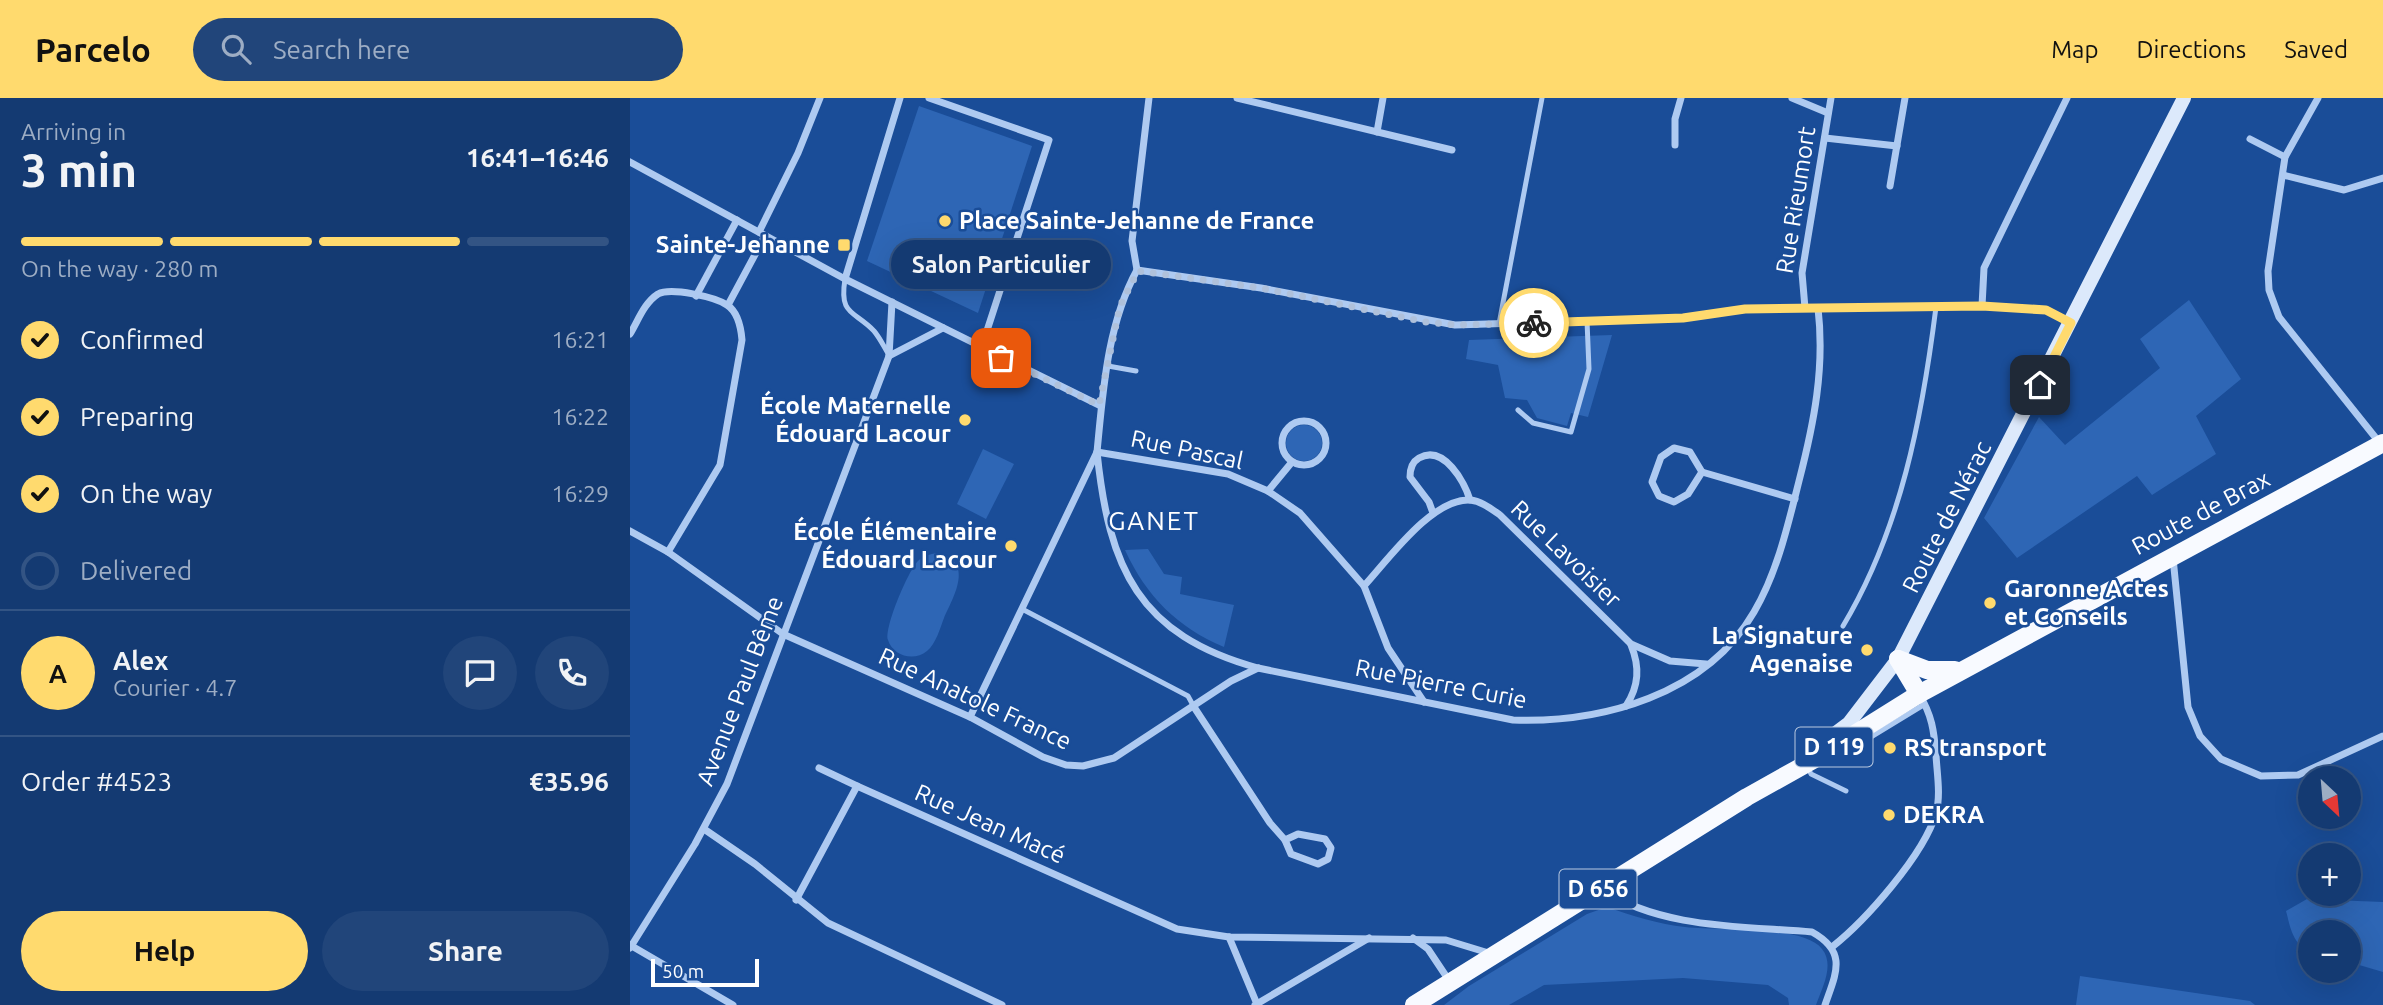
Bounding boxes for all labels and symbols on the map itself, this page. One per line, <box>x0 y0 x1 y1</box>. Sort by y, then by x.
street label: Rue Rieumort <box>1771 124 1821 275</box>
place label: Place Sainte-Jehanne de France <box>959 207 1314 234</box>
marker: Place Sainte-Jehanne de France <box>937 213 953 229</box>
place label: Sainte-Jehanne <box>656 231 830 258</box>
marker: Sainte-Jehanne <box>836 237 852 253</box>
callout: Salon Particulier <box>891 239 1111 288</box>
courier <box>1499 288 1569 358</box>
pin <box>971 328 1031 388</box>
pin <box>2010 355 2070 415</box>
place label: École Maternelle Édouard Lacour <box>760 390 951 447</box>
marker: École Maternelle Édouard Lacour <box>957 412 973 428</box>
street label: Rue Pascal <box>1129 424 1246 475</box>
street label: Route de Nérac <box>1897 436 1996 597</box>
street label: Route de Brax <box>2127 465 2274 560</box>
street label: Rue Lavoisier <box>1506 495 1627 613</box>
district label: GANET <box>1108 506 1200 535</box>
place label: École Élémentaire Édouard Lacour <box>793 516 997 573</box>
marker: École Élémentaire Édouard Lacour <box>1003 538 1019 554</box>
place label: Garonne Actes et Conseils <box>2004 575 2169 630</box>
street label: Avenue Paul Bême <box>691 592 788 789</box>
marker: Garonne Actes et Conseils <box>1982 595 1998 611</box>
place label: La Signature Agenaise <box>1711 622 1853 677</box>
street label: Rue Anatole France <box>875 642 1076 755</box>
marker: La Signature Agenaise <box>1859 642 1875 658</box>
street label: Rue Pierre Curie <box>1353 654 1529 713</box>
road number: D 119 <box>1796 727 1872 766</box>
place label: RS transport <box>1904 734 2047 761</box>
marker: RS transport <box>1882 740 1898 756</box>
north arrow <box>2298 766 2361 830</box>
street label: Rue Jean Macé <box>911 778 1069 869</box>
place label: DEKRA <box>1903 801 1984 828</box>
marker: DEKRA <box>1881 807 1897 823</box>
road number: D 656 <box>1560 870 1636 908</box>
scale bar <box>651 956 760 988</box>

